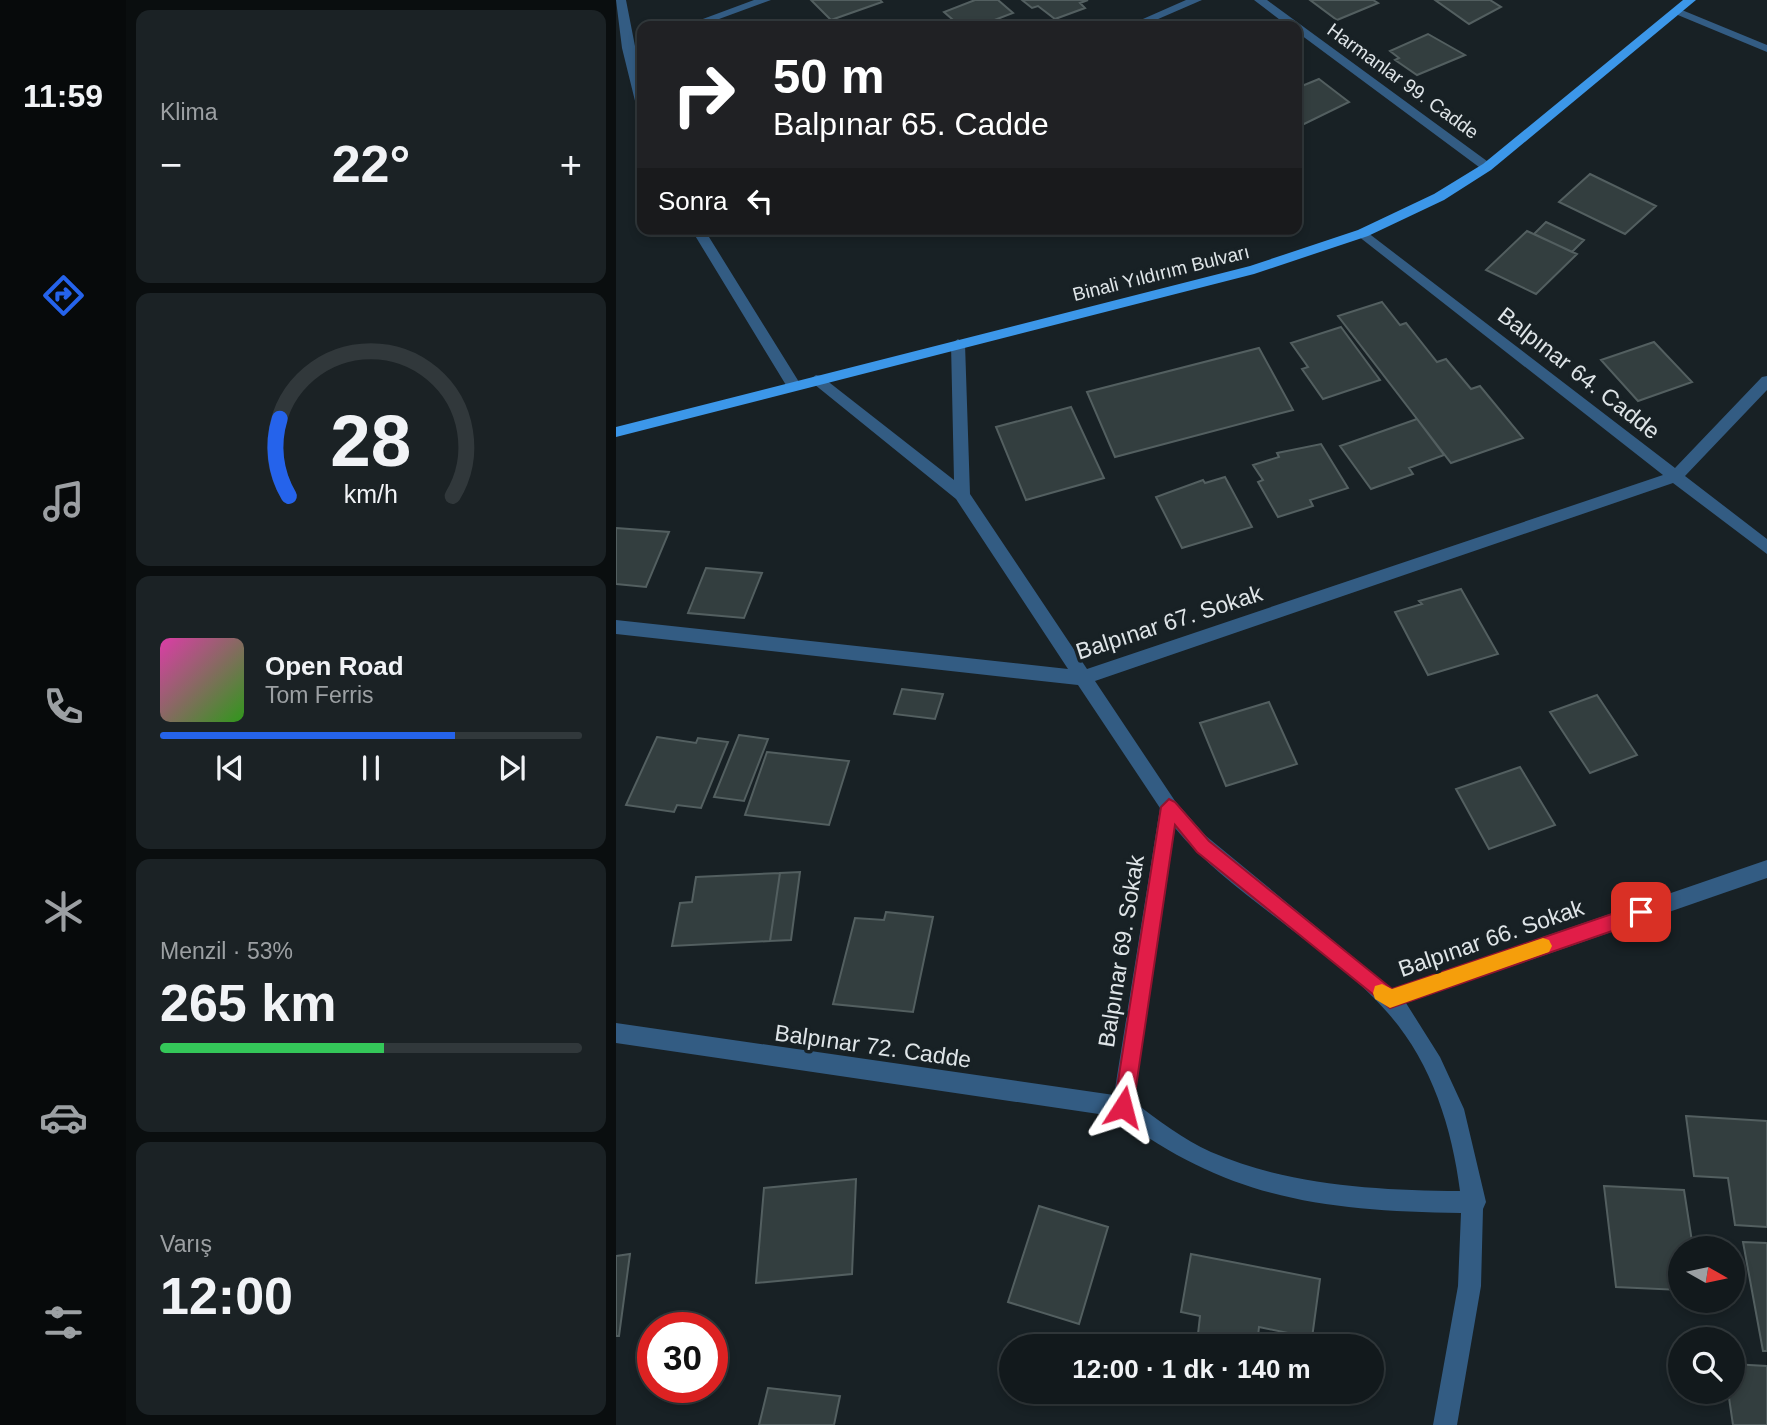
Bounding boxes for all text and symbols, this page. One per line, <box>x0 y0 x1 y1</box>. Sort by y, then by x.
street label: Harmanlar 99. Cadde <box>1323 19 1483 143</box>
icon: right <box>658 49 749 140</box>
text: 50 m <box>773 49 885 103</box>
text: 11:59 <box>23 78 103 114</box>
text: Klima <box>160 99 218 125</box>
text: Balpınar 65. Cadde <box>773 106 1049 142</box>
text: 22° <box>332 135 410 193</box>
text: − <box>160 144 182 186</box>
text: + <box>560 144 582 186</box>
icon: left <box>741 182 779 220</box>
text: Sonra <box>658 186 727 216</box>
street label: Binali Yıldırım Bulvarı <box>1071 241 1251 305</box>
icon: directions <box>39 271 88 320</box>
street label: Balpınar 64. Cadde <box>1493 302 1665 444</box>
text: 28 <box>331 400 411 481</box>
icon: music <box>39 477 88 526</box>
text: km/h <box>344 479 398 507</box>
street label: Balpınar 67. Sokak <box>1073 579 1266 664</box>
text: Open Road <box>265 651 404 681</box>
icon: phone <box>39 682 88 731</box>
text: Tom Ferris <box>265 682 374 708</box>
icon: previous <box>211 749 249 787</box>
icon: pause <box>352 749 390 787</box>
icon: next <box>493 749 531 787</box>
street label: Balpınar 69. Sokak <box>1093 852 1149 1049</box>
pin <box>1611 882 1671 942</box>
icon: climate <box>39 887 88 936</box>
icon: arrive <box>1622 893 1660 931</box>
street label: Balpınar 66. Sokak <box>1395 894 1588 982</box>
text: Menzil · 53% <box>160 938 293 964</box>
text: 265 km <box>160 974 336 1032</box>
street label: Balpınar 72. Cadde <box>773 1019 973 1073</box>
position arrow <box>1086 1070 1160 1144</box>
icon: car <box>39 1093 88 1142</box>
text: Varış <box>160 1231 212 1257</box>
north arrow <box>1668 1236 1745 1312</box>
map controls <box>1668 1236 1745 1404</box>
text: 12:00 <box>160 1267 293 1325</box>
icon: filters <box>39 1298 88 1347</box>
speed limit sign: 30 <box>637 1312 728 1403</box>
button: search <box>1668 1327 1745 1404</box>
text: 12:00 · 1 dk · 140 m <box>1072 1354 1311 1384</box>

